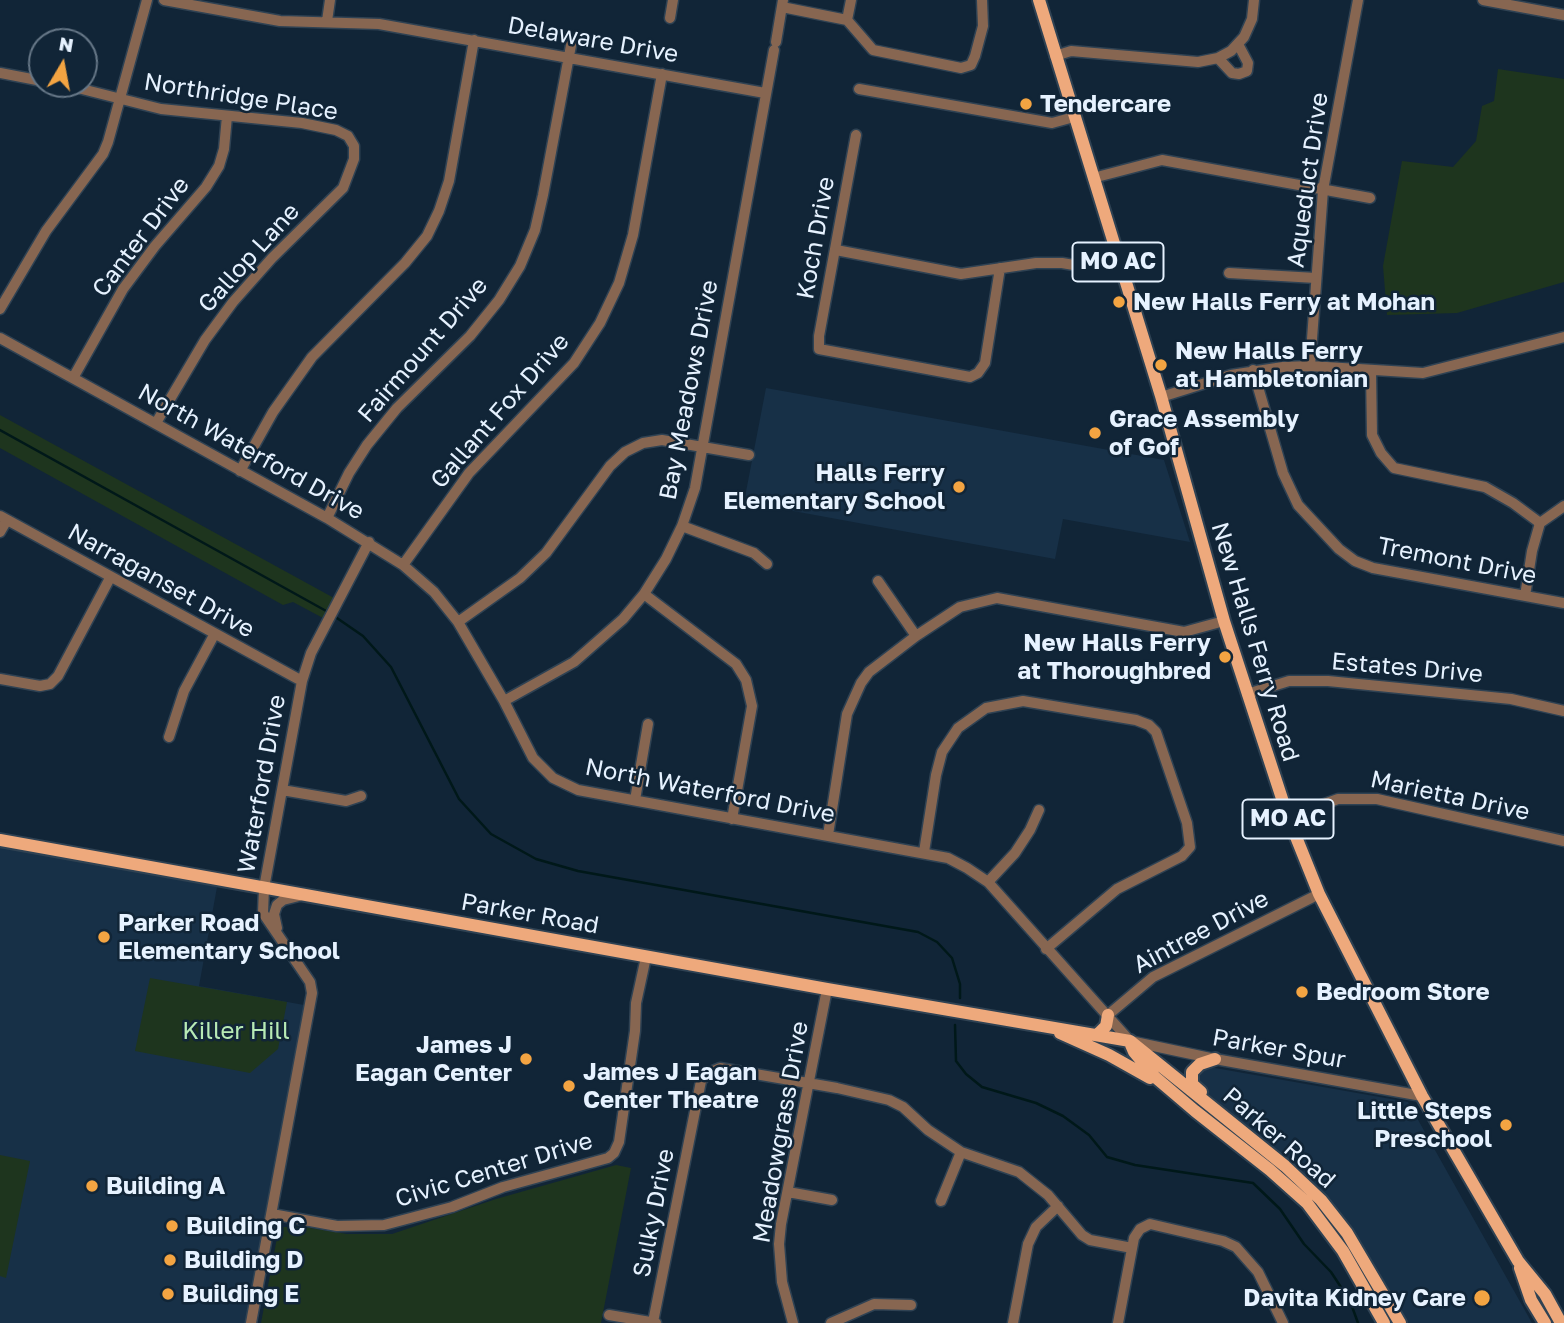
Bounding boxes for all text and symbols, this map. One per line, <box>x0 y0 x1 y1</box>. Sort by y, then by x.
street label: Delaware Drive <box>505 11 681 69</box>
north arrow <box>28 28 98 98</box>
text: N <box>57 31 75 56</box>
street label: Northridge Place <box>142 67 340 127</box>
place label: Tendercare <box>1040 90 1171 118</box>
street label: Aqueduct Drive <box>1281 91 1335 269</box>
marker: Tendercare <box>1018 96 1034 112</box>
street label: Canter Drive <box>87 171 195 303</box>
street label: Koch Drive <box>791 175 841 301</box>
street label: Gallop Lane <box>192 197 306 319</box>
road number: MO AC <box>1072 243 1164 282</box>
street label: Fairmount Drive <box>352 272 494 428</box>
street label: Bay Meadows Drive <box>654 278 724 502</box>
place label: New Halls Ferry at Mohan <box>1133 288 1435 316</box>
marker: New Halls Ferry at Mohan <box>1111 294 1127 310</box>
street label: Gallant Fox Drive <box>425 328 575 494</box>
place label: New Halls Ferry at Hambletonian <box>1175 337 1368 393</box>
marker: New Halls Ferry at Hambletonian <box>1153 357 1169 373</box>
street label: North Waterford Drive <box>133 378 369 526</box>
place label: Grace Assembly of Gof <box>1109 405 1299 461</box>
marker: Grace Assembly of Gof <box>1087 425 1103 441</box>
place label: Halls Ferry Elementary School <box>723 459 945 515</box>
marker: Halls Ferry Elementary School <box>951 479 967 495</box>
street label: Narraganset Drive <box>63 518 259 644</box>
street label: New Halls Ferry Road <box>1205 519 1305 765</box>
street label: Tremont Drive <box>1375 532 1539 590</box>
place label: New Halls Ferry at Thoroughbred <box>1017 629 1211 685</box>
street label: Estates Drive <box>1330 647 1484 689</box>
marker: New Halls Ferry at Thoroughbred <box>1217 649 1233 665</box>
street label: Waterford Drive <box>232 692 292 876</box>
street label: North Waterford Drive <box>583 753 837 829</box>
street label: Marietta Drive <box>1368 765 1532 827</box>
road number: MO AC <box>1242 800 1334 838</box>
street label: Aintree Drive <box>1128 884 1274 980</box>
street label: Parker Road <box>459 888 601 940</box>
place label: Parker Road Elementary School <box>118 909 340 965</box>
marker: Parker Road Elementary School <box>96 929 112 945</box>
place label: Bedroom Store <box>1316 978 1490 1006</box>
marker: Bedroom Store <box>1294 984 1310 1000</box>
park label: Killer Hill <box>182 1017 290 1045</box>
street label: Meadowgrass Drive <box>747 1019 815 1245</box>
street label: Parker Spur <box>1210 1023 1348 1075</box>
place label: James J Eagan Center <box>355 1031 512 1087</box>
marker: James J Eagan Center <box>518 1051 534 1067</box>
place label: James J Eagan Center Theatre <box>583 1058 759 1114</box>
marker: James J Eagan Center Theatre <box>561 1078 577 1094</box>
street label: Parker Road <box>1217 1081 1341 1195</box>
place label: Little Steps Preschool <box>1357 1097 1492 1153</box>
marker: Little Steps Preschool <box>1498 1117 1514 1133</box>
street label: Civic Center Drive <box>392 1126 596 1214</box>
street label: Sulky Drive <box>627 1146 681 1280</box>
place label: Building A <box>106 1172 225 1200</box>
marker: Building A <box>84 1178 100 1194</box>
place label: Building C <box>186 1212 305 1240</box>
marker: Building C <box>164 1218 180 1234</box>
place label: Building D <box>184 1246 303 1274</box>
marker: Building D <box>162 1252 178 1268</box>
place label: Building E <box>182 1280 299 1308</box>
place label: Davita Kidney Care <box>1243 1284 1466 1312</box>
marker: Building E <box>160 1286 176 1302</box>
marker: Davita Kidney Care <box>1472 1288 1492 1308</box>

